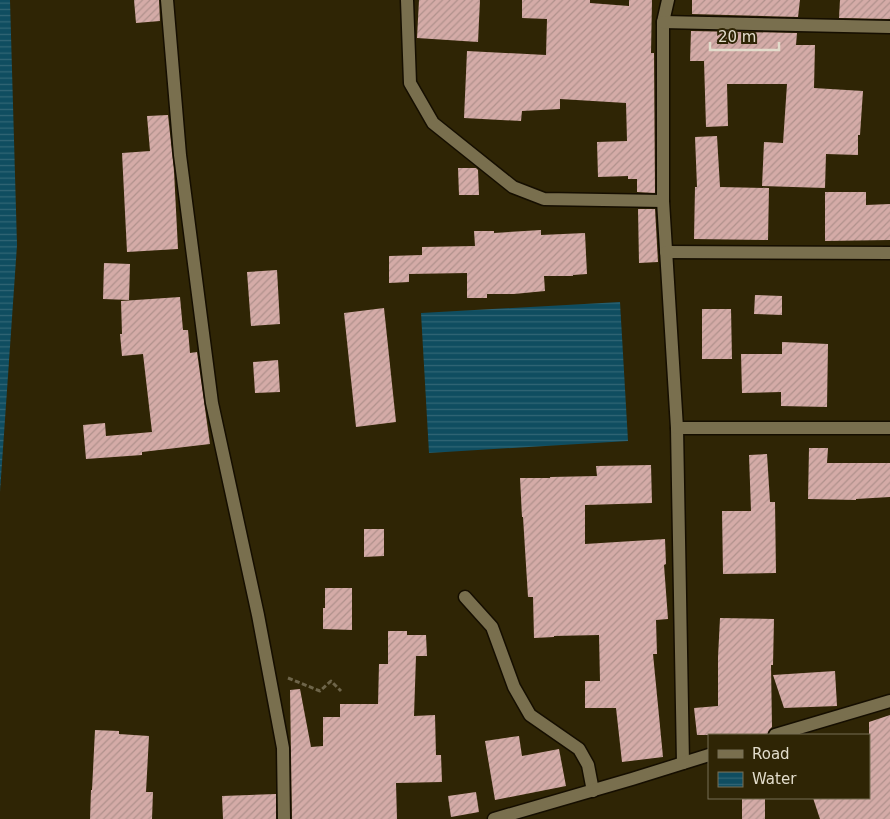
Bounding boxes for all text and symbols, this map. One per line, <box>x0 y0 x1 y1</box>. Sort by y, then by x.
scale bar <box>710 20 779 52</box>
text: 20 m <box>718 28 756 46</box>
legend <box>708 734 870 799</box>
text: Road <box>752 745 790 763</box>
text: Water <box>752 770 797 788</box>

